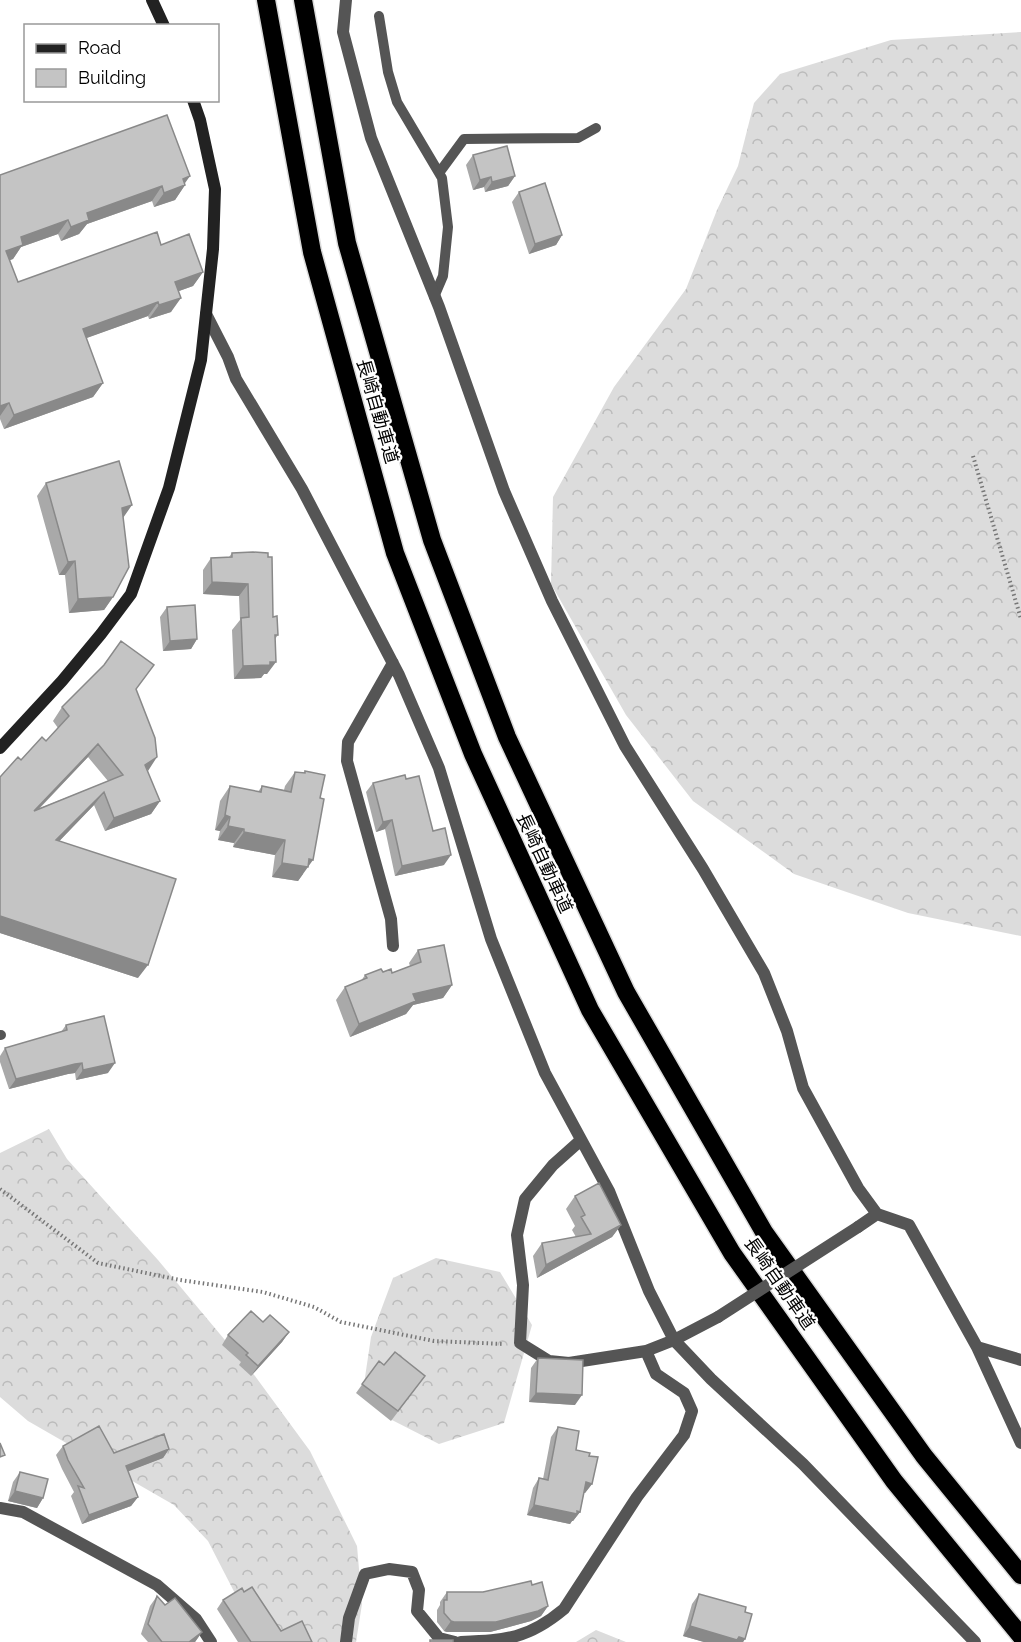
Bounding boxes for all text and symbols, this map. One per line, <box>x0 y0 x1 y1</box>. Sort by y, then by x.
legend <box>24 24 219 102</box>
text: Road <box>78 37 121 58</box>
text: Building <box>78 67 146 88</box>
street label: 長崎自動車道 <box>353 356 403 466</box>
street label: 長崎自動車道 <box>513 810 577 916</box>
street label: 長崎自動車道 <box>740 1233 820 1333</box>

